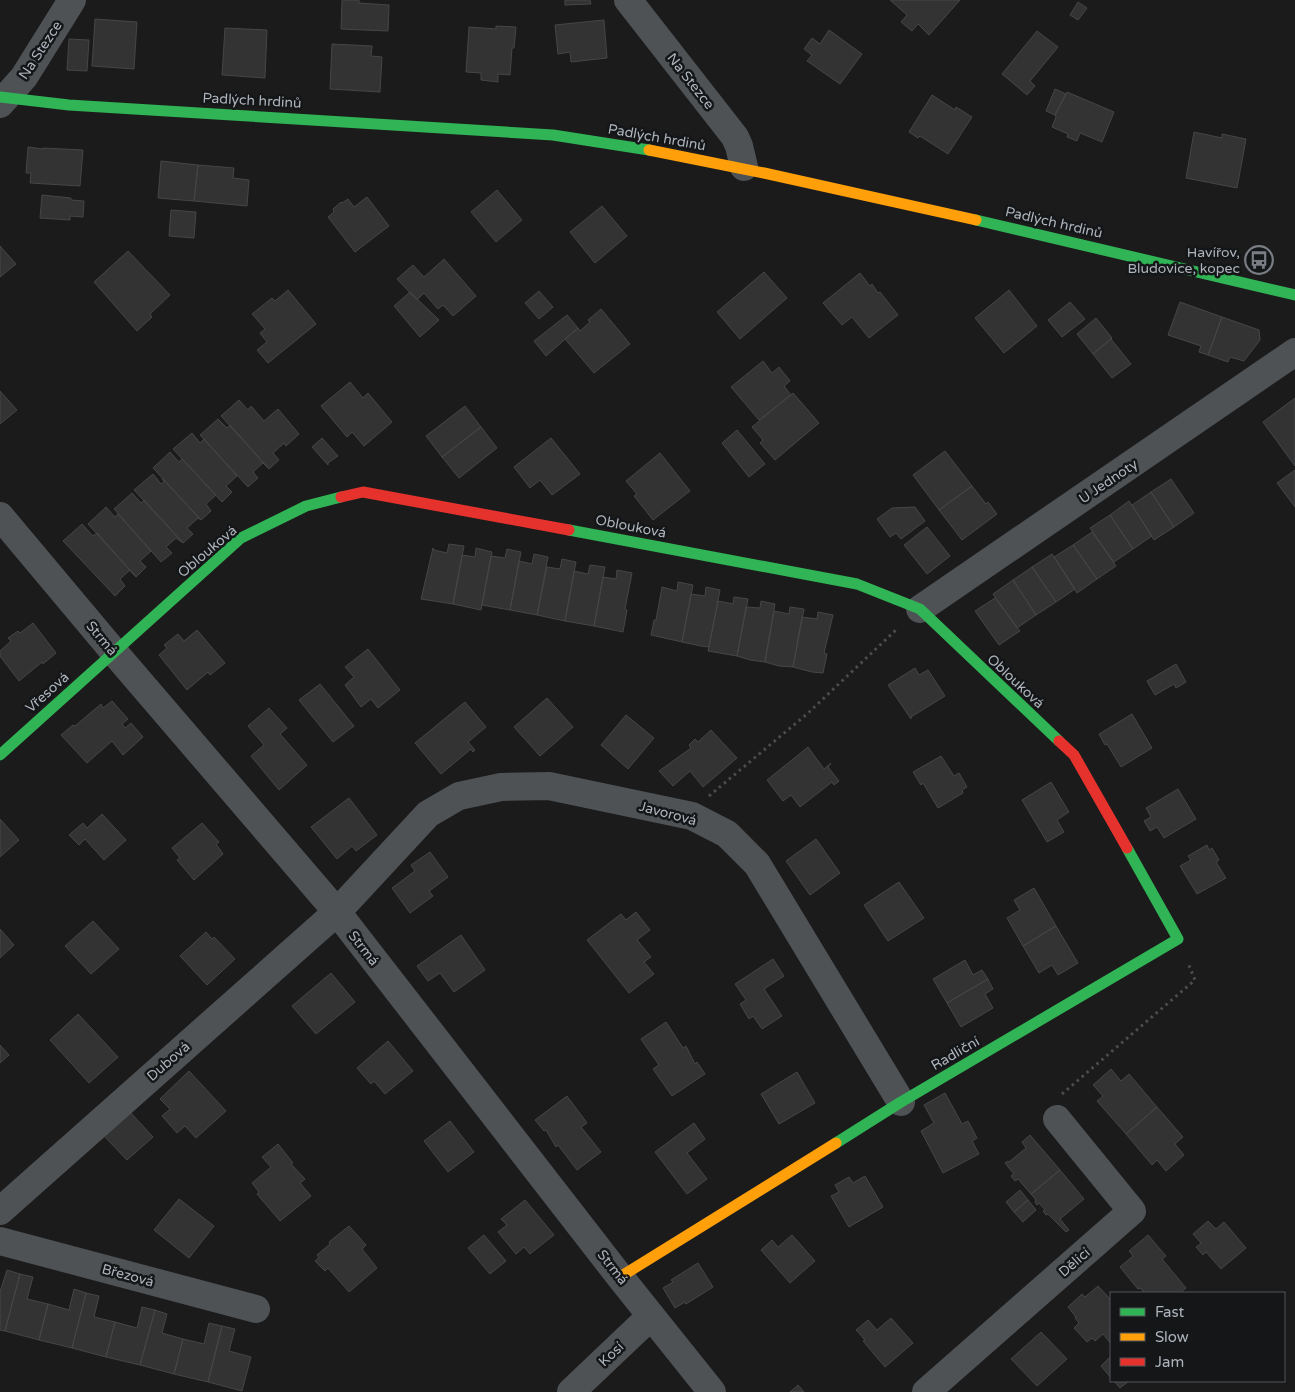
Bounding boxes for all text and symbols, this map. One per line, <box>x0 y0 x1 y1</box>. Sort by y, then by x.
street label: Na Stezce <box>15 18 66 83</box>
street label: Na Stezce <box>663 50 718 113</box>
street label: Padlých hrdinů <box>202 89 302 112</box>
street label: Padlých hrdinů <box>607 121 707 154</box>
street label: Padlých hrdinů <box>1004 203 1104 242</box>
place label: Havířov, Bludovice, kopec <box>1127 244 1240 277</box>
bus stop icon: Havířov, Bludovice, kopec <box>1244 245 1274 275</box>
street label: U Jednoty <box>1076 455 1141 507</box>
street label: Oblouková <box>594 511 668 542</box>
street label: Oblouková <box>174 522 240 581</box>
street label: Strmá <box>82 618 121 659</box>
street label: Oblouková <box>984 651 1048 712</box>
street label: Vřesová <box>22 668 73 716</box>
street label: Javorová <box>637 798 699 829</box>
street label: Strmá <box>345 927 383 969</box>
street label: Radliční <box>928 1033 983 1074</box>
street label: Dubová <box>143 1038 193 1085</box>
street label: Dělící <box>1055 1244 1094 1281</box>
street label: Strmá <box>594 1246 632 1288</box>
street label: Březová <box>100 1260 156 1291</box>
legend <box>1110 1292 1285 1382</box>
text: Fast <box>1155 1303 1185 1321</box>
text: Slow <box>1155 1328 1189 1346</box>
street label: Kosí <box>595 1338 628 1370</box>
text: Jam <box>1155 1353 1184 1371</box>

